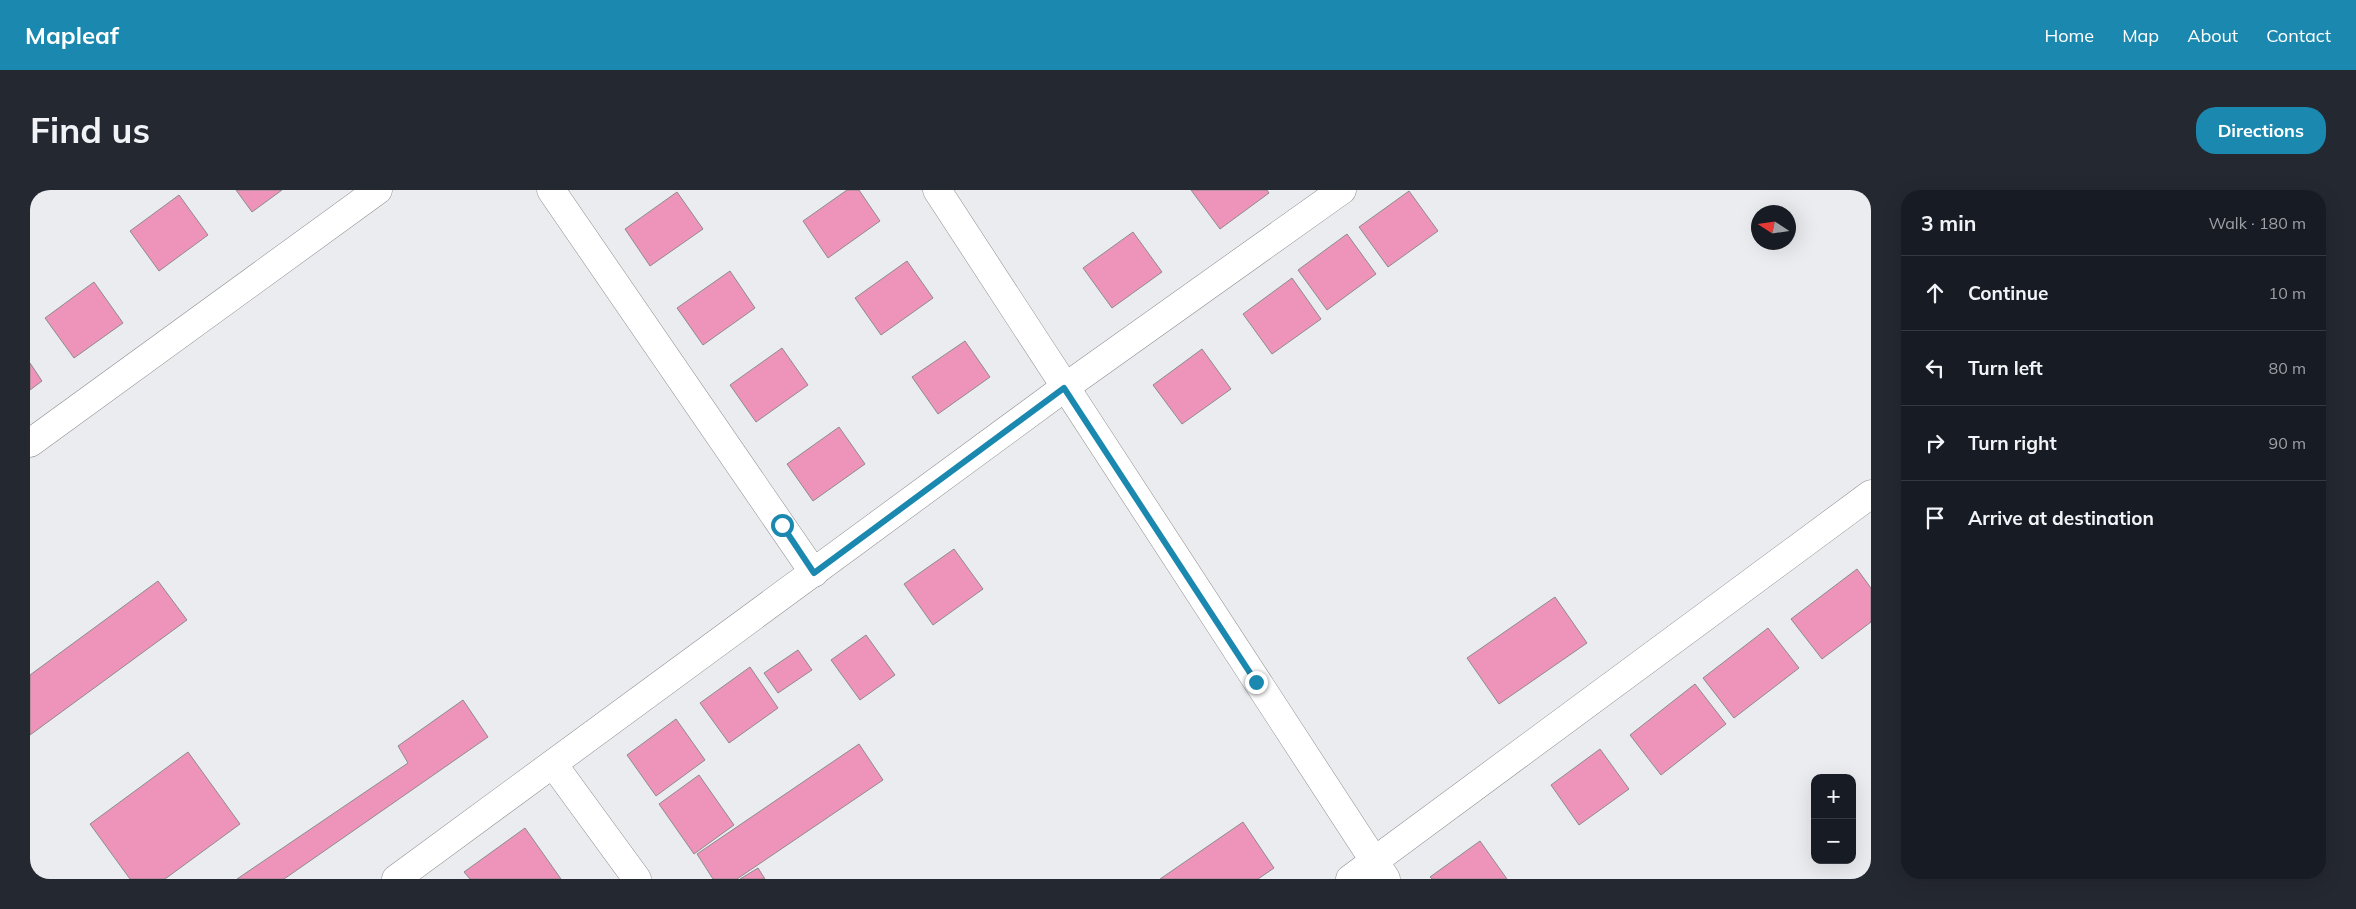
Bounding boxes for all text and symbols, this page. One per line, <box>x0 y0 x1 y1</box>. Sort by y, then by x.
text: Mapleaf <box>25 20 119 50</box>
text: Home <box>2044 24 2094 47</box>
text: Map <box>2122 24 2159 47</box>
text: About <box>2187 24 2238 47</box>
text: Contact <box>2266 24 2331 47</box>
button: Directions <box>2196 107 2326 154</box>
text: Find us <box>30 108 150 152</box>
north arrow <box>1751 205 1796 250</box>
text: 3 min <box>1921 210 1976 236</box>
text: Walk · 180 m <box>2208 213 2306 233</box>
icon: ahead <box>1921 279 1949 307</box>
text: Continue <box>1968 281 2048 305</box>
text: 10 m <box>2269 283 2306 303</box>
icon: left <box>1921 354 1949 382</box>
text: Turn left <box>1968 356 2043 380</box>
text: 80 m <box>2269 358 2306 378</box>
icon: right <box>1921 429 1949 457</box>
text: Turn right <box>1968 431 2057 455</box>
text: 90 m <box>2269 433 2306 453</box>
icon: arrive <box>1921 504 1949 532</box>
text: Arrive at destination <box>1968 506 2154 530</box>
route start <box>771 514 794 537</box>
route end <box>1245 671 1268 694</box>
map controls <box>1811 774 1856 864</box>
button: + <box>1811 774 1856 819</box>
button: − <box>1811 819 1856 864</box>

